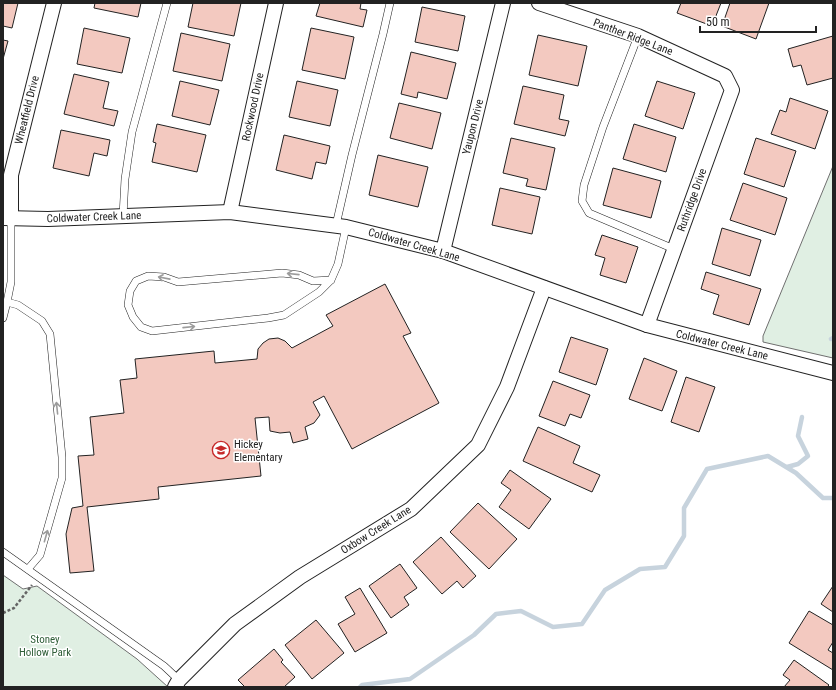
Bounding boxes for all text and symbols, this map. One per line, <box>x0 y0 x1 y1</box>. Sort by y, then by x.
scale bar <box>700 8 816 34</box>
text: 50 m <box>706 15 730 29</box>
street label: Panther Ridge Lane <box>591 16 675 58</box>
street label: Rockwood Drive <box>239 72 267 142</box>
street label: Wheatfield Drive <box>12 74 42 146</box>
street label: Yaupon Drive <box>460 98 486 156</box>
street label: Ruthridge Drive <box>675 167 709 233</box>
street label: Coldwater Creek Lane <box>46 209 142 225</box>
street label: Coldwater Creek Lane <box>367 226 461 264</box>
one-way arrow <box>287 270 300 278</box>
one-way arrow <box>158 274 171 282</box>
one-way arrow <box>182 323 195 330</box>
street label: Coldwater Creek Lane <box>674 327 770 363</box>
one-way arrow <box>53 402 61 415</box>
place label: Hickey Elementary <box>234 438 283 464</box>
school or university icon: Hickey Elementary <box>211 440 231 460</box>
street label: Oxbow Creek Lane <box>338 503 414 557</box>
one-way arrow <box>43 529 50 542</box>
park label: Stoney Hollow Park <box>19 633 71 659</box>

